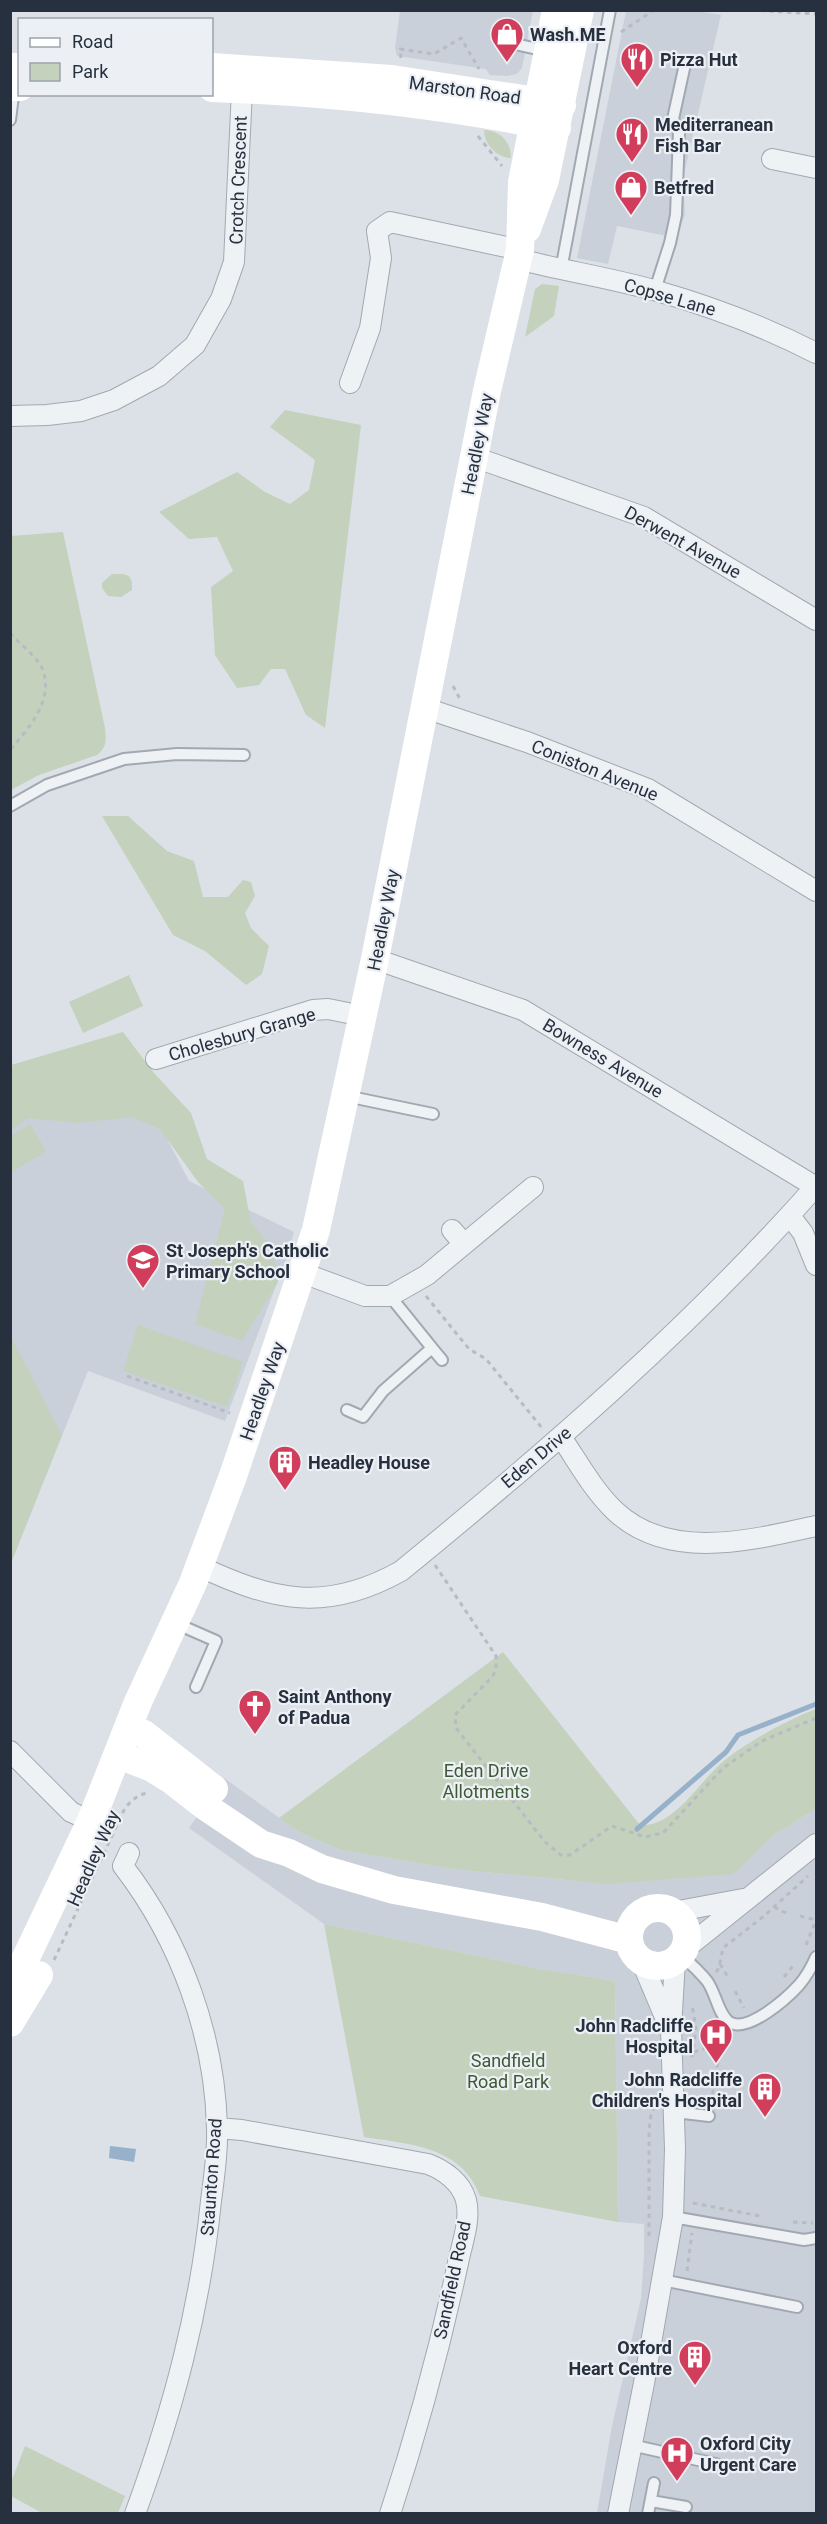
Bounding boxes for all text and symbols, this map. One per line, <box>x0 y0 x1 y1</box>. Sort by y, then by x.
shop icon: Wash.ME <box>489 16 525 63</box>
legend <box>18 18 213 96</box>
place label: Wash.ME <box>530 24 606 45</box>
text: Road <box>72 31 113 52</box>
restaurant icon: Pizza Hut <box>619 41 655 88</box>
place label: Pizza Hut <box>660 49 738 70</box>
text: Park <box>72 61 109 82</box>
street label: Marston Road <box>408 72 522 108</box>
place label: Mediterranean Fish Bar <box>655 114 773 156</box>
street label: Crotch Crescent <box>225 115 251 245</box>
restaurant icon: Mediterranean Fish Bar <box>614 116 650 163</box>
shop icon: Betfred <box>613 169 649 216</box>
place label: Betfred <box>654 177 714 198</box>
street label: Copse Lane <box>622 274 718 320</box>
street label: Headley Way <box>457 391 497 497</box>
street label: Derwent Avenue <box>621 501 745 583</box>
street label: Coniston Avenue <box>529 735 661 805</box>
street label: Headley Way <box>363 867 403 973</box>
street label: Cholesbury Grange <box>166 1003 318 1065</box>
street label: Bowness Avenue <box>539 1014 667 1102</box>
place label: St Joseph's Catholic Primary School <box>166 1240 329 1282</box>
school or university icon: St Joseph's Catholic Primary School <box>125 1242 161 1289</box>
street label: Headley Way <box>235 1338 289 1443</box>
street label: Eden Drive <box>497 1422 575 1492</box>
building icon: Headley House <box>267 1444 303 1491</box>
place label: Headley House <box>308 1452 430 1473</box>
place label: Saint Anthony of Padua <box>278 1686 392 1728</box>
church icon: Saint Anthony of Padua <box>237 1688 273 1735</box>
park label: Eden Drive Allotments <box>442 1760 530 1802</box>
street label: Headley Way <box>62 1806 124 1909</box>
place label: John Radcliffe Hospital <box>576 2015 693 2057</box>
hospital icon: John Radcliffe Hospital <box>698 2017 734 2064</box>
park label: Sandfield Road Park <box>467 2050 550 2092</box>
place label: John Radcliffe Children's Hospital <box>592 2069 742 2111</box>
building icon: John Radcliffe Children's Hospital <box>747 2071 783 2118</box>
street label: Staunton Road <box>196 2117 226 2237</box>
street label: Sandfield Road <box>429 2219 475 2341</box>
place label: Oxford Heart Centre <box>569 2337 672 2379</box>
building icon: Oxford Heart Centre <box>677 2339 713 2386</box>
place label: Oxford City Urgent Care <box>700 2433 797 2475</box>
hospital icon: Oxford City Urgent Care <box>659 2435 695 2482</box>

